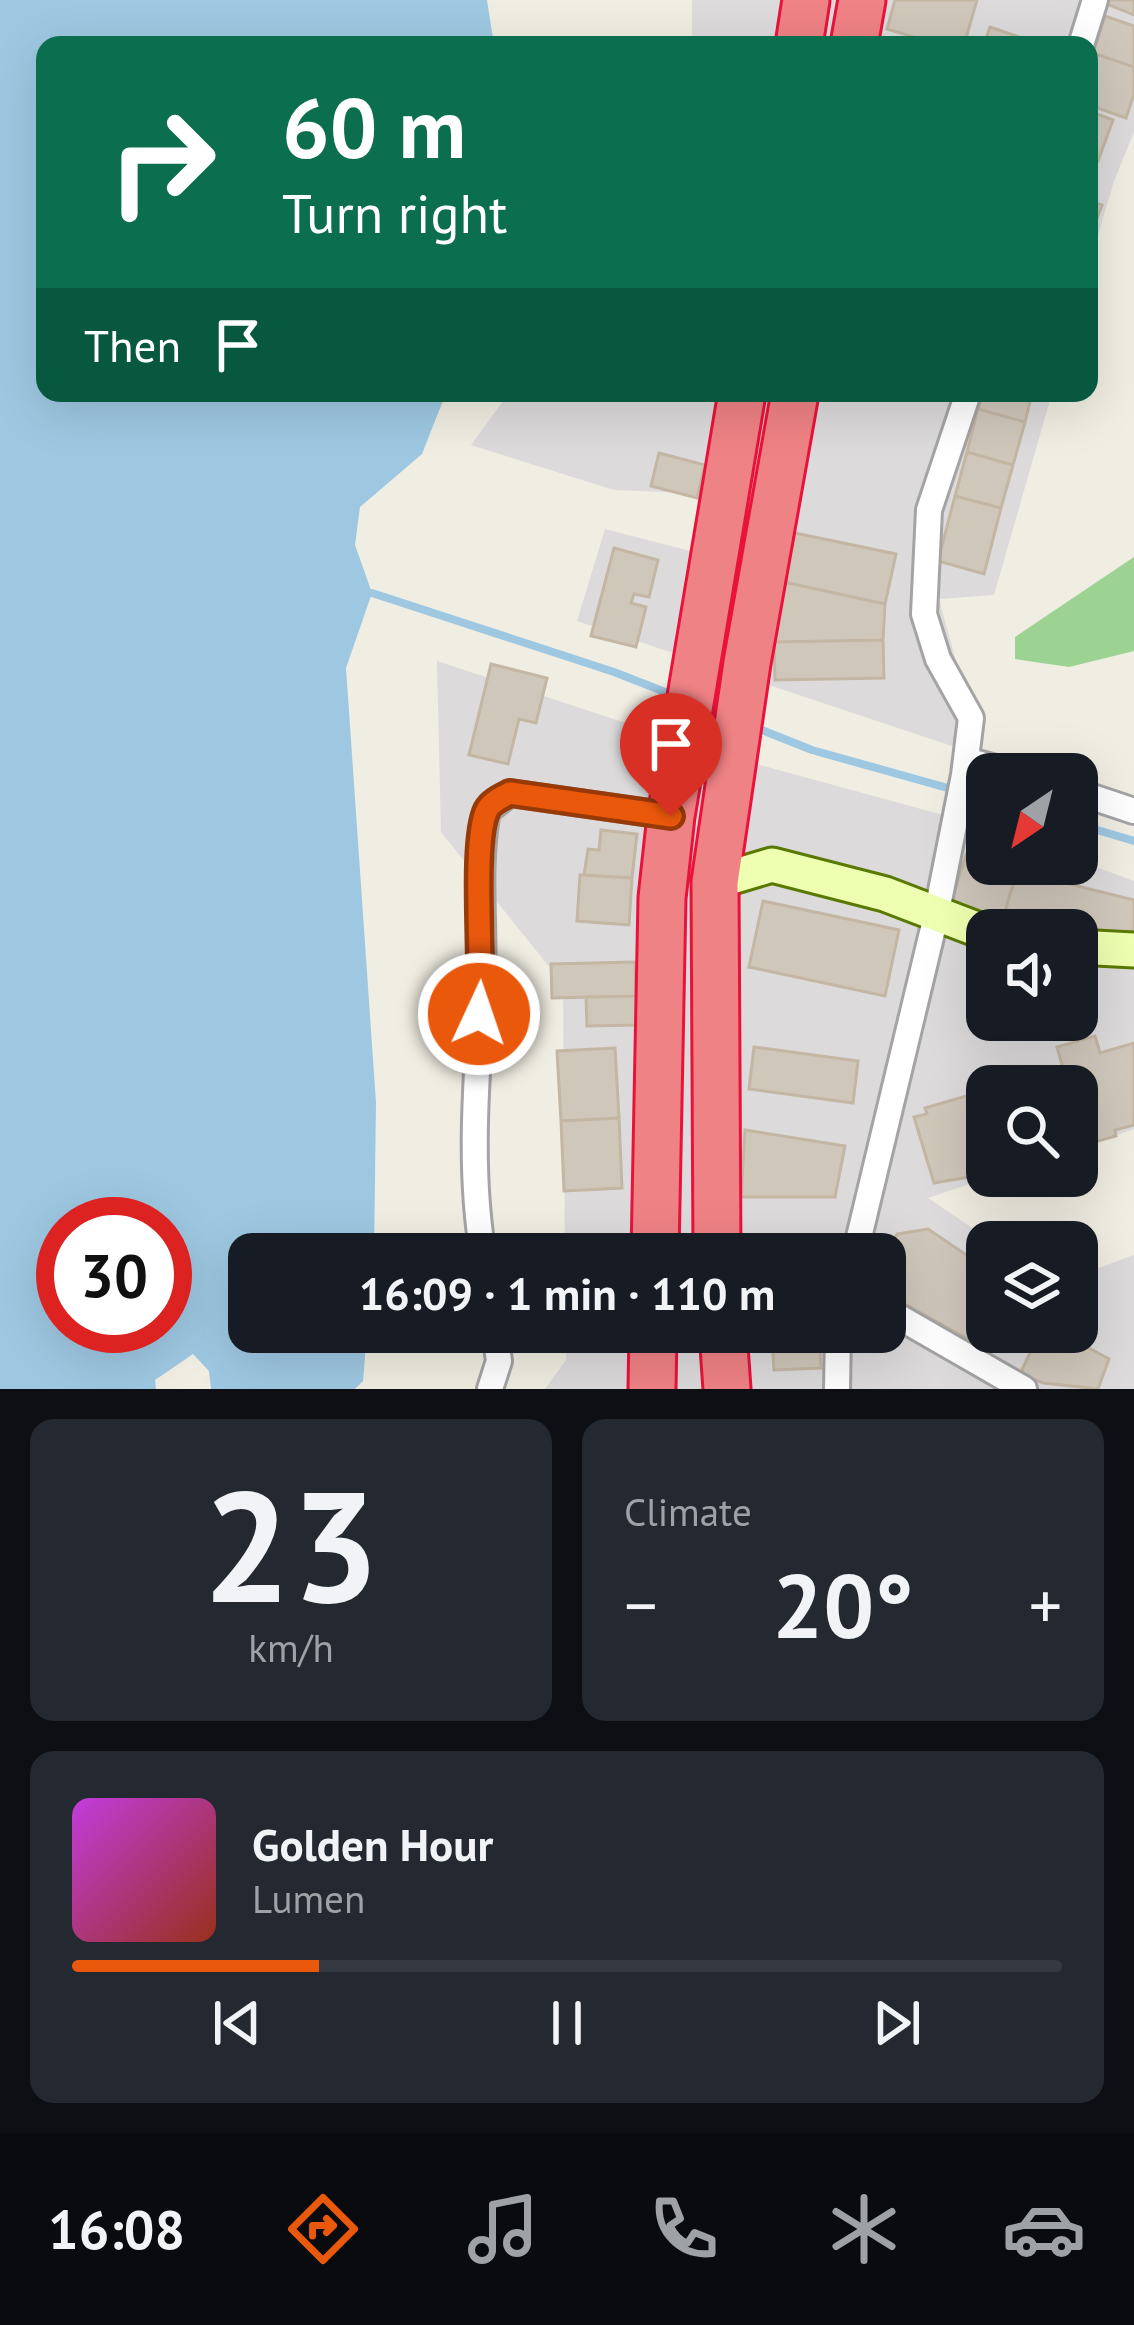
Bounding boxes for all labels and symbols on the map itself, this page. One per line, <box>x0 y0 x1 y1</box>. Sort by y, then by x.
pin <box>620 693 722 816</box>
north arrow <box>966 753 1098 885</box>
position arrow <box>416 951 542 1077</box>
speed limit sign: 30 <box>36 1197 192 1353</box>

